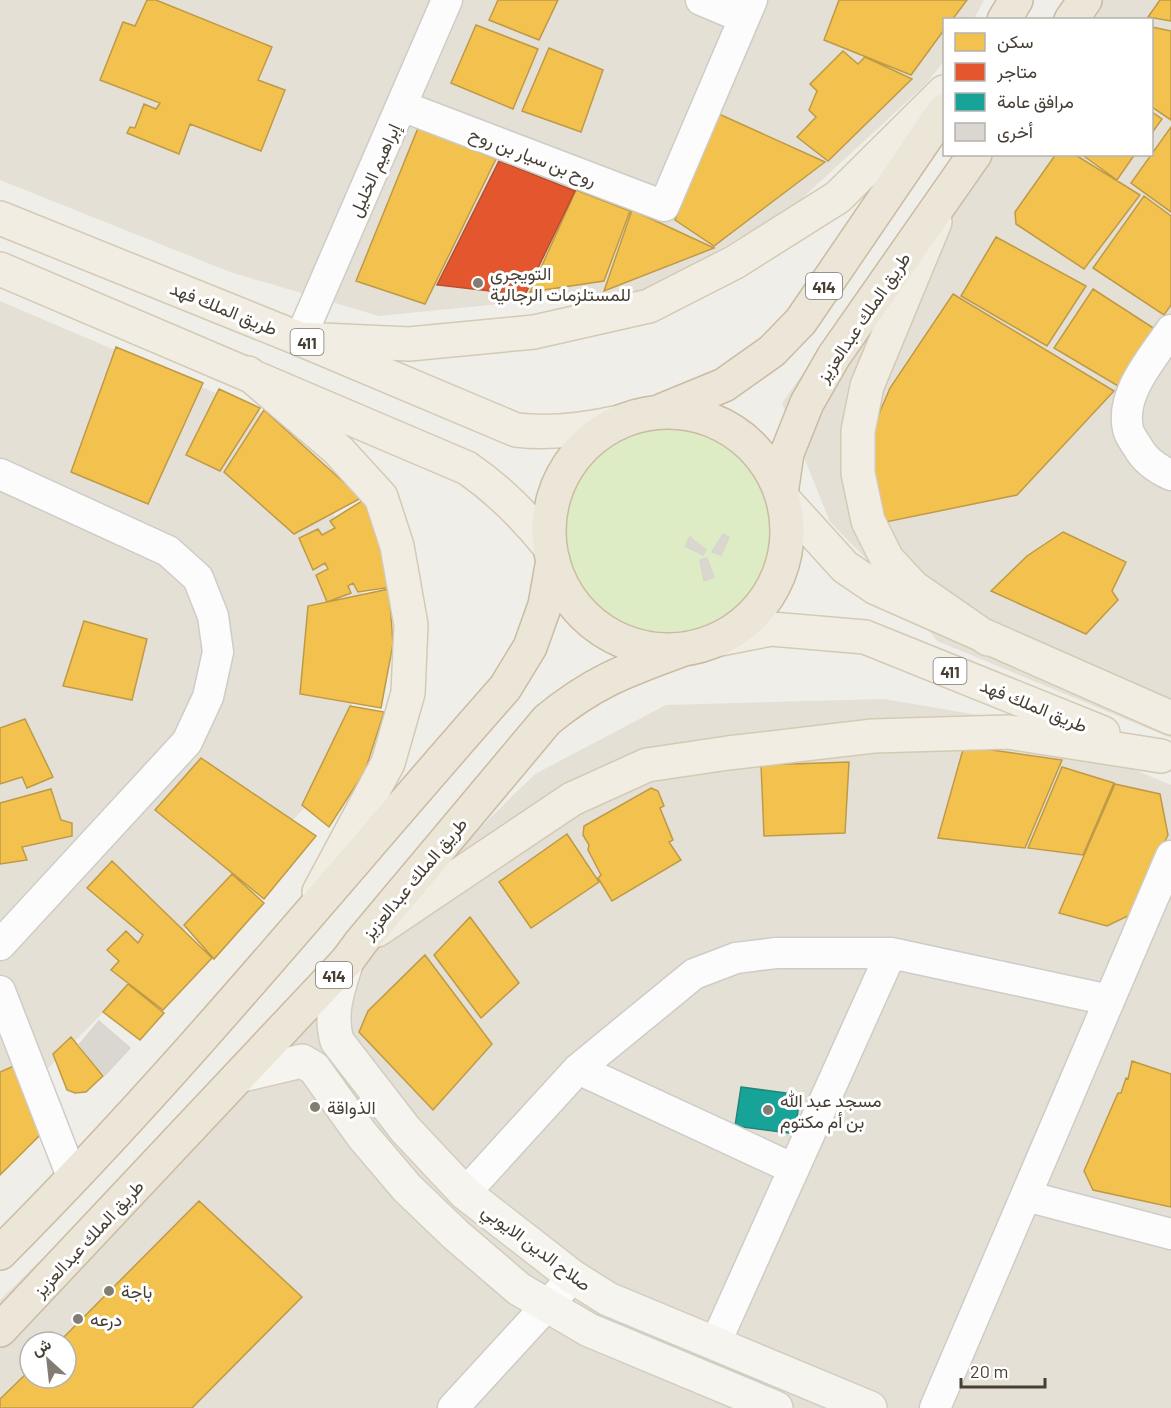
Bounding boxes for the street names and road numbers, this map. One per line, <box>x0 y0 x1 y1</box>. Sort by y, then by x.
street label: إبراهيم الخليل <box>344 120 406 221</box>
street label: روح بن سيار بن روح <box>466 122 600 192</box>
street label: طريق الملك عبدالعزيز <box>811 248 915 388</box>
road number: 414 <box>806 273 842 299</box>
street label: طريق الملك فهد <box>167 276 281 340</box>
road number: 411 <box>290 329 324 355</box>
road number: 411 <box>934 658 966 684</box>
street label: طريق الملك فهد <box>977 673 1091 737</box>
street label: طريق الملك عبدالعزيز <box>356 813 472 945</box>
road number: 414 <box>316 962 352 988</box>
street label: طريق الملك عبدالعزيز <box>27 1175 149 1303</box>
street label: صلاح الدين الايوبي <box>475 1199 596 1299</box>

